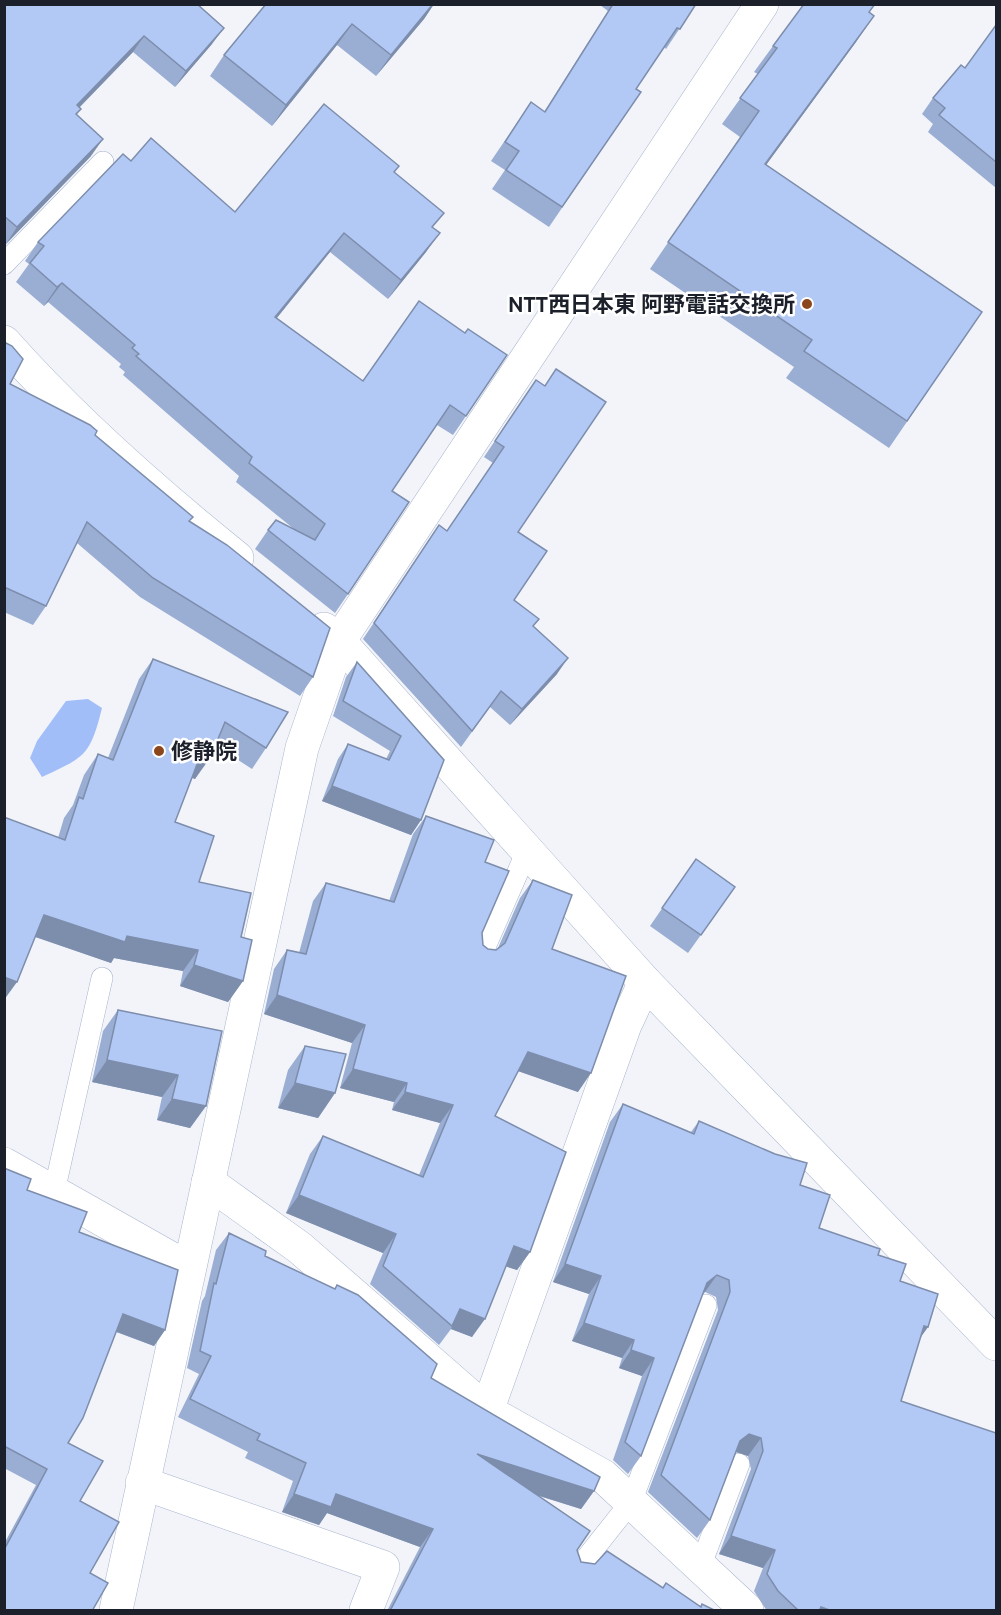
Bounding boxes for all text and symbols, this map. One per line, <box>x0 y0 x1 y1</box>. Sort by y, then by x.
place label: NTT西日本東 阿野電話交換所 <box>508 291 795 318</box>
marker: NTT西日本東 阿野電話交換所 <box>800 297 814 311</box>
place label: 修静院 <box>171 738 237 765</box>
marker: 修静院 <box>152 744 166 758</box>

